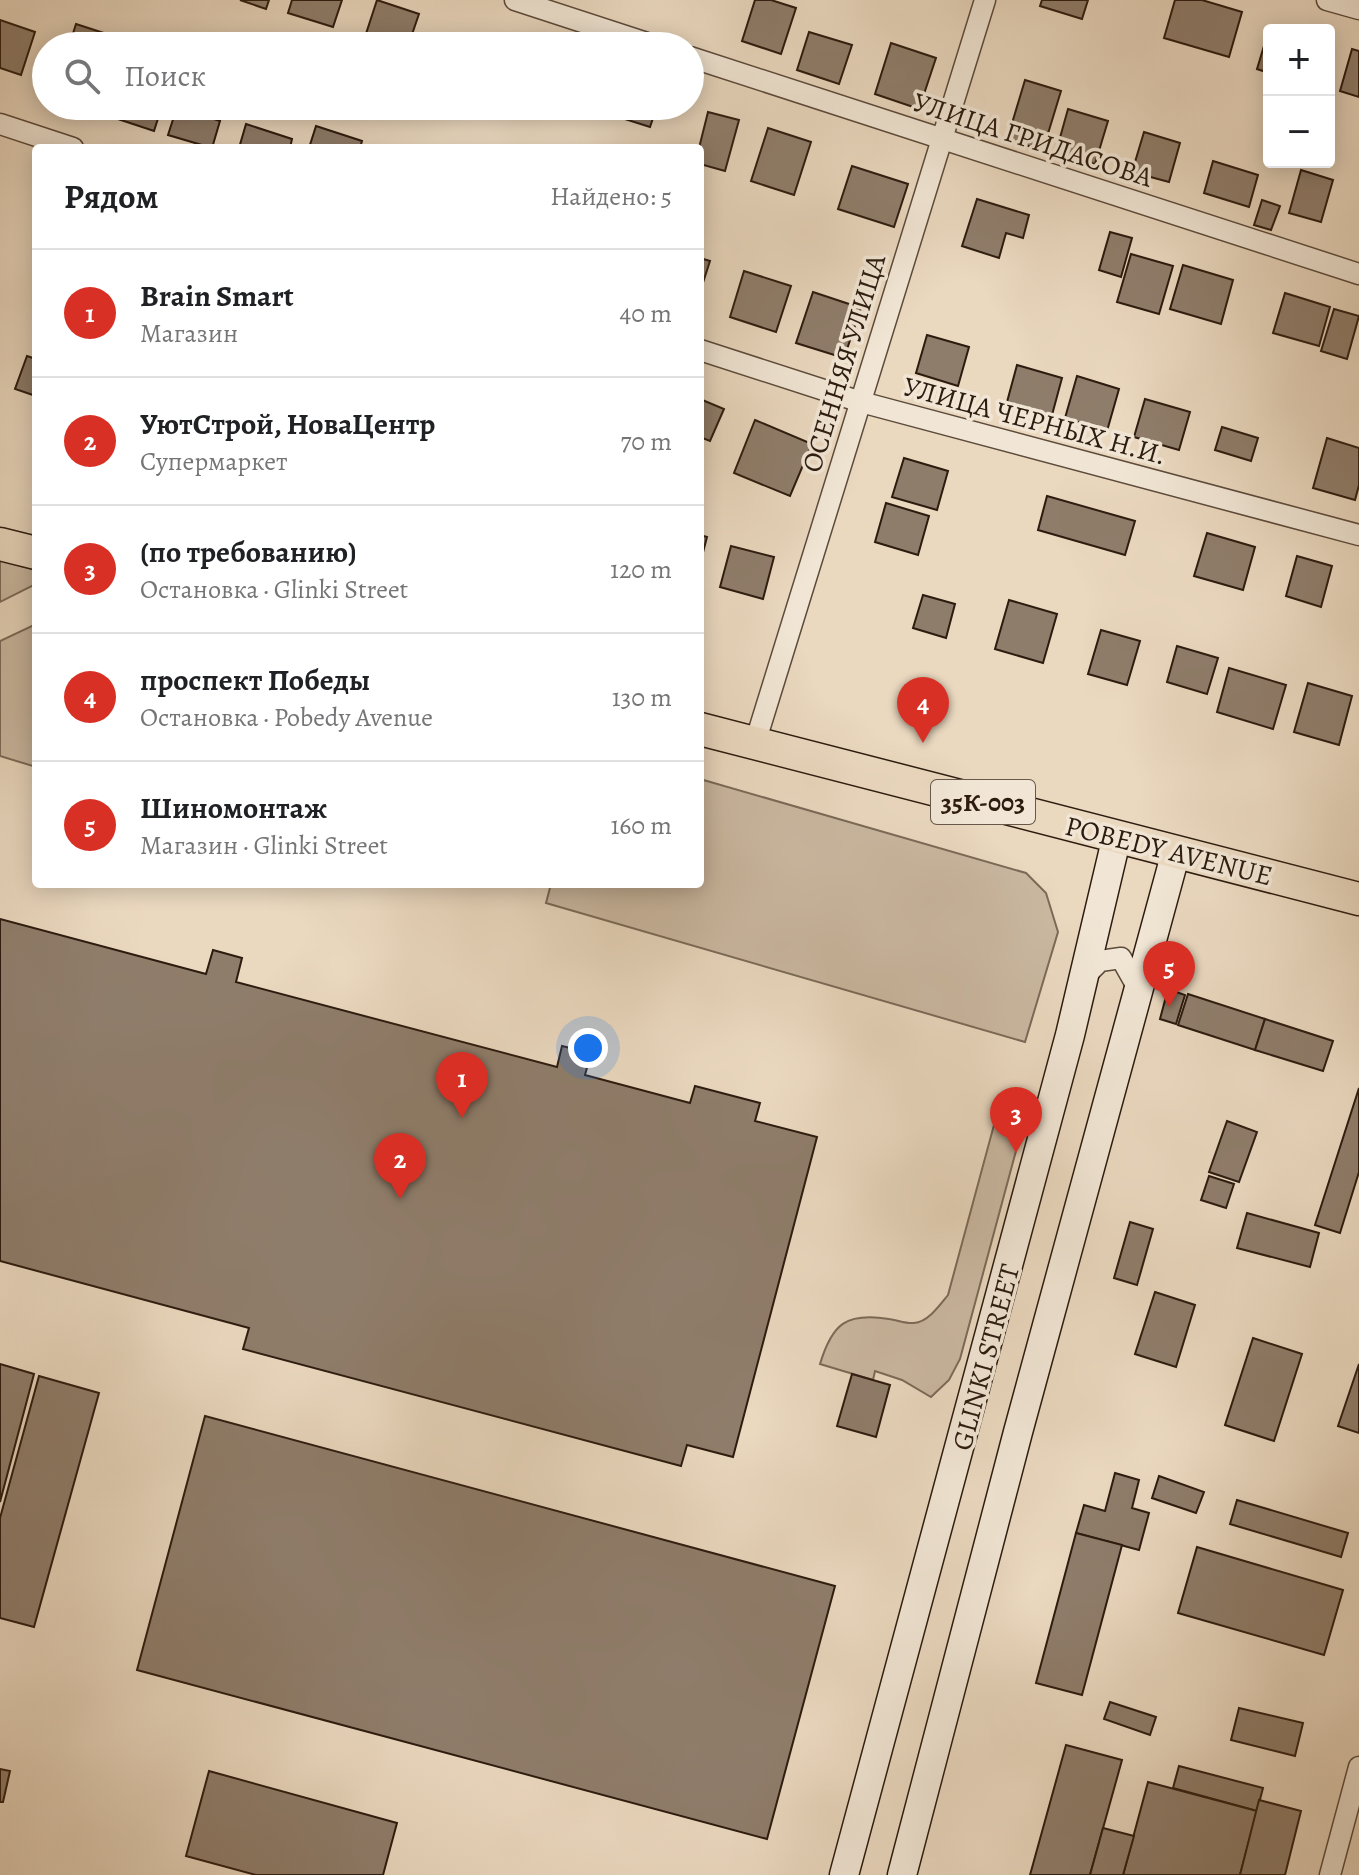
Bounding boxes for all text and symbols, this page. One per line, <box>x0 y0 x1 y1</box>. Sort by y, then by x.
map controls <box>1263 24 1335 168</box>
button: + <box>1263 24 1335 96</box>
search box <box>32 32 704 120</box>
icon: search <box>60 54 104 98</box>
text: Поиск <box>124 56 206 96</box>
street label: УЛИЦА ГРИДАСОВА <box>908 83 1158 197</box>
button: − <box>1263 96 1335 168</box>
text: Рядом <box>64 173 158 220</box>
text: Найдено: 5 <box>550 179 672 214</box>
street label: ОСЕННЯЯ УЛИЦА <box>793 249 895 477</box>
text: Brain Smart <box>140 276 294 316</box>
text: 1 <box>85 296 95 331</box>
text: 40 m <box>620 296 672 331</box>
text: Магазин <box>140 316 238 351</box>
street label: УЛИЦА ЧЕРНЫХ Н.И. <box>899 368 1171 474</box>
text: УютСтрой, НоваЦентр <box>140 404 435 444</box>
text: 2 <box>84 424 96 459</box>
text: 70 m <box>620 424 672 459</box>
text: Супермаркет <box>140 444 288 479</box>
text: (по требованию) <box>140 532 357 572</box>
text: 3 <box>84 552 96 587</box>
text: 120 m <box>610 552 672 587</box>
text: Остановка · Glinki Street <box>140 572 408 607</box>
text: проспект Победы <box>140 660 370 700</box>
pin: 4 <box>897 677 949 743</box>
text: 4 <box>84 680 96 715</box>
text: 130 m <box>612 680 672 715</box>
text: Остановка · Pobedy Avenue <box>140 700 433 735</box>
road number: 35К-003 <box>931 780 1035 824</box>
text: Шиномонтаж <box>140 788 327 828</box>
street label: POBEDY AVENUE <box>1061 807 1276 895</box>
text: 5 <box>84 808 96 843</box>
text: 160 m <box>610 808 672 843</box>
text: Магазин · Glinki Street <box>140 828 388 863</box>
pin: 5 <box>1143 941 1195 1007</box>
your location <box>568 1028 608 1068</box>
pin: 1 <box>436 1052 488 1118</box>
pin: 3 <box>990 1087 1042 1153</box>
pin: 2 <box>374 1133 426 1199</box>
street label: GLINKI STREET <box>943 1260 1029 1455</box>

